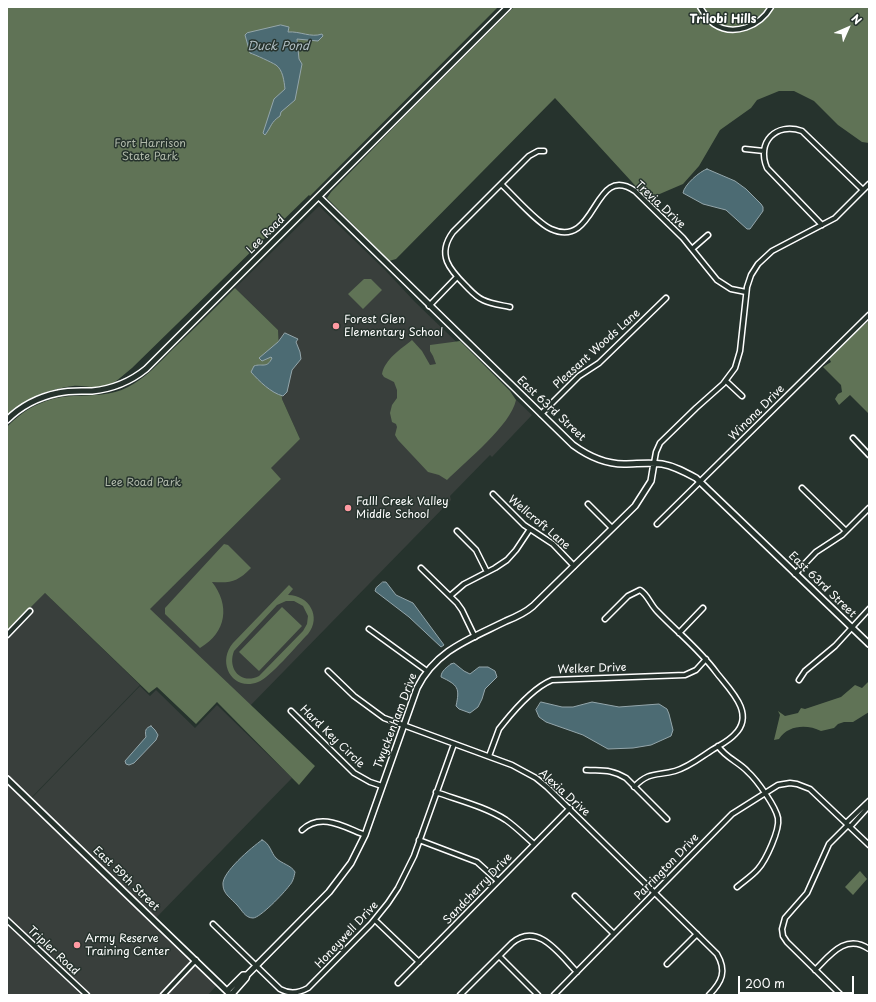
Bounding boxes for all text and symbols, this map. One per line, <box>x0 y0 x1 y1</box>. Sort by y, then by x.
north arrow <box>828 8 868 48</box>
text: N <box>848 10 866 28</box>
district label: Trilobi Hills <box>689 13 757 27</box>
water label: Duck Pond <box>247 40 309 54</box>
park label: Fort Harrison State Park <box>114 137 186 163</box>
street label: Trevia Drive <box>632 178 688 232</box>
street label: Lee Road <box>244 213 288 257</box>
street label: Pleasant Woods Lane <box>551 306 643 392</box>
place label: Forest Glen Elementary School <box>344 313 443 339</box>
marker: Forest Glen Elementary School <box>331 321 341 331</box>
street label: East 63rd Street <box>514 374 588 444</box>
street label: Winona Drive <box>727 383 787 443</box>
park label: Lee Road Park <box>105 476 181 490</box>
street label: Wellcroft Lane <box>505 493 573 553</box>
place label: Falll Creek Valley Middle School <box>356 495 449 521</box>
marker: Falll Creek Valley Middle School <box>343 503 353 513</box>
street label: East 63rd Street <box>785 549 859 621</box>
street label: Welker Drive <box>557 661 627 677</box>
street label: Twyckenham Drive <box>372 671 420 771</box>
street label: Hard Key Circle <box>297 703 367 771</box>
street label: Alexia Drive <box>536 767 592 819</box>
street label: Parrington Drive <box>632 831 702 903</box>
street label: East 59th Street <box>90 844 162 914</box>
street label: Sandcherry Drive <box>441 851 515 927</box>
street label: Honeywell Drive <box>313 899 381 971</box>
street label: Tripler Road <box>24 924 82 978</box>
place label: Army Reserve Training Center <box>85 932 169 958</box>
marker: Army Reserve Training Center <box>72 940 82 950</box>
scale bar <box>740 968 856 994</box>
text: 200 m <box>745 974 785 992</box>

